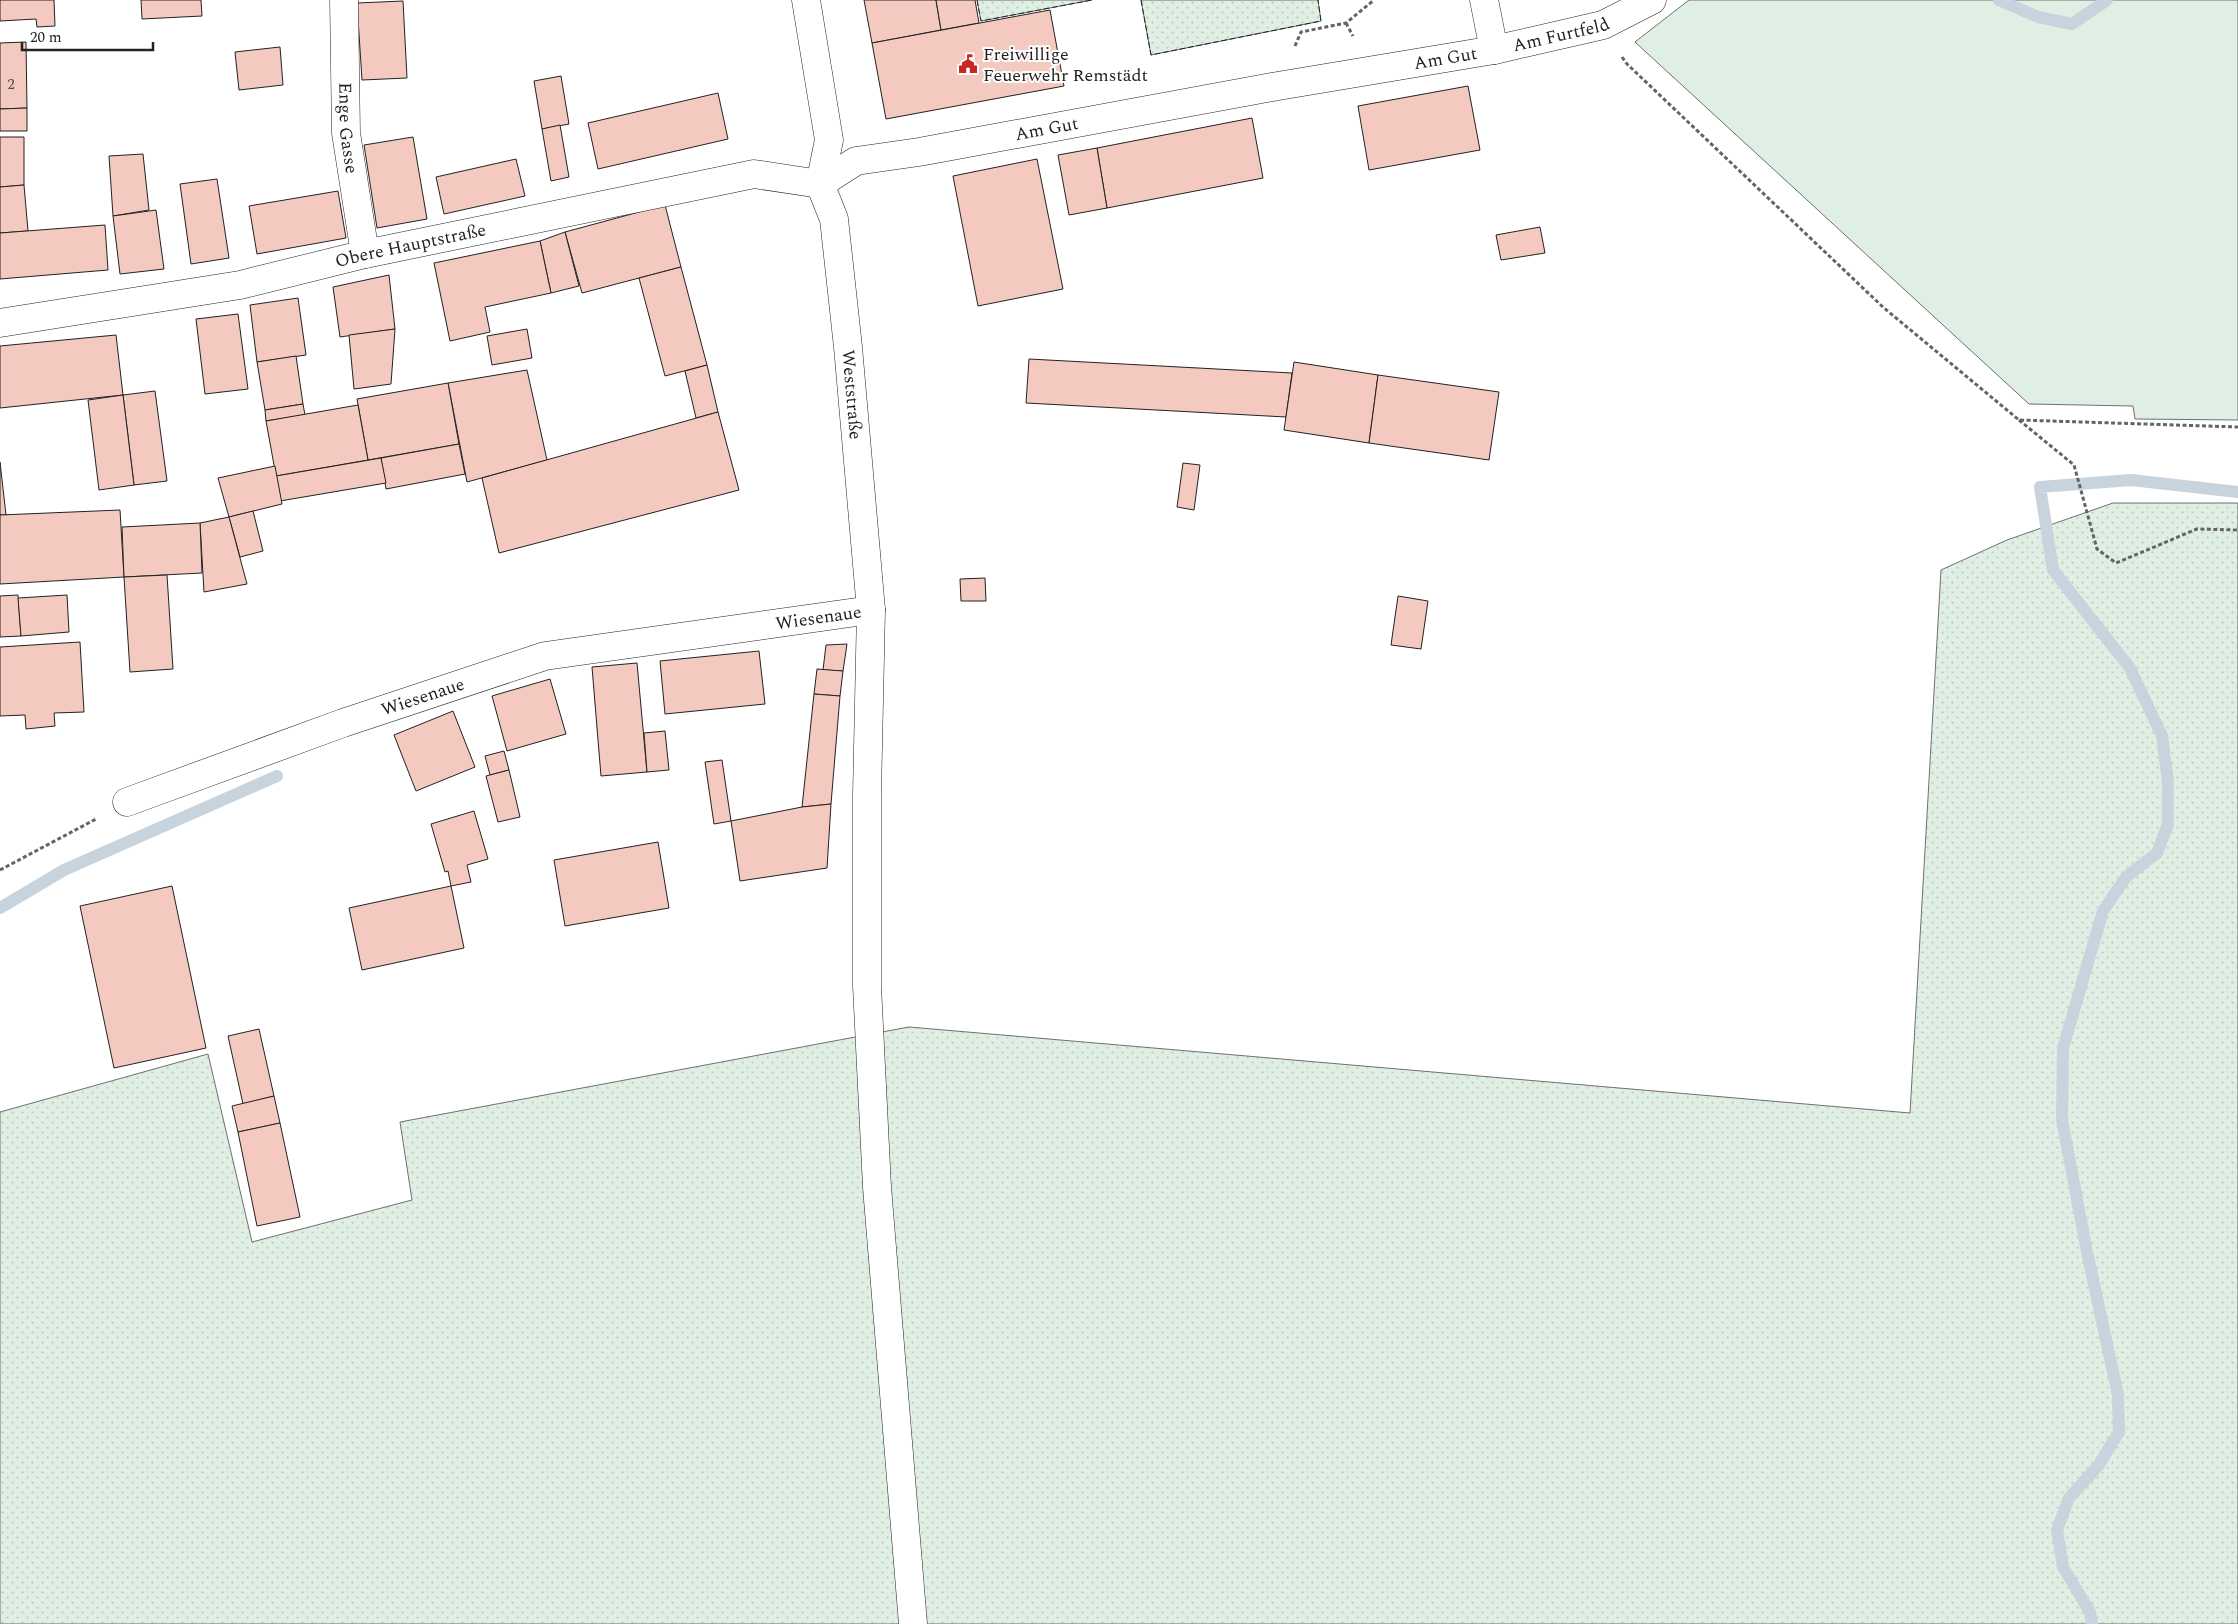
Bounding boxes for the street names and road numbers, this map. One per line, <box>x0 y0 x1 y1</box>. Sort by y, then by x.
street label: Am Furtfeld <box>1510 10 1614 59</box>
street label: Am Gut <box>1412 40 1479 77</box>
street label: Enge Gasse <box>332 82 366 175</box>
street label: Am Gut <box>1013 110 1080 148</box>
street label: Obere Hauptstraße <box>332 216 488 274</box>
street label: Weststraße <box>835 349 870 441</box>
street label: Wiesenaue <box>774 598 863 637</box>
street label: Wiesenaue <box>377 670 468 723</box>

